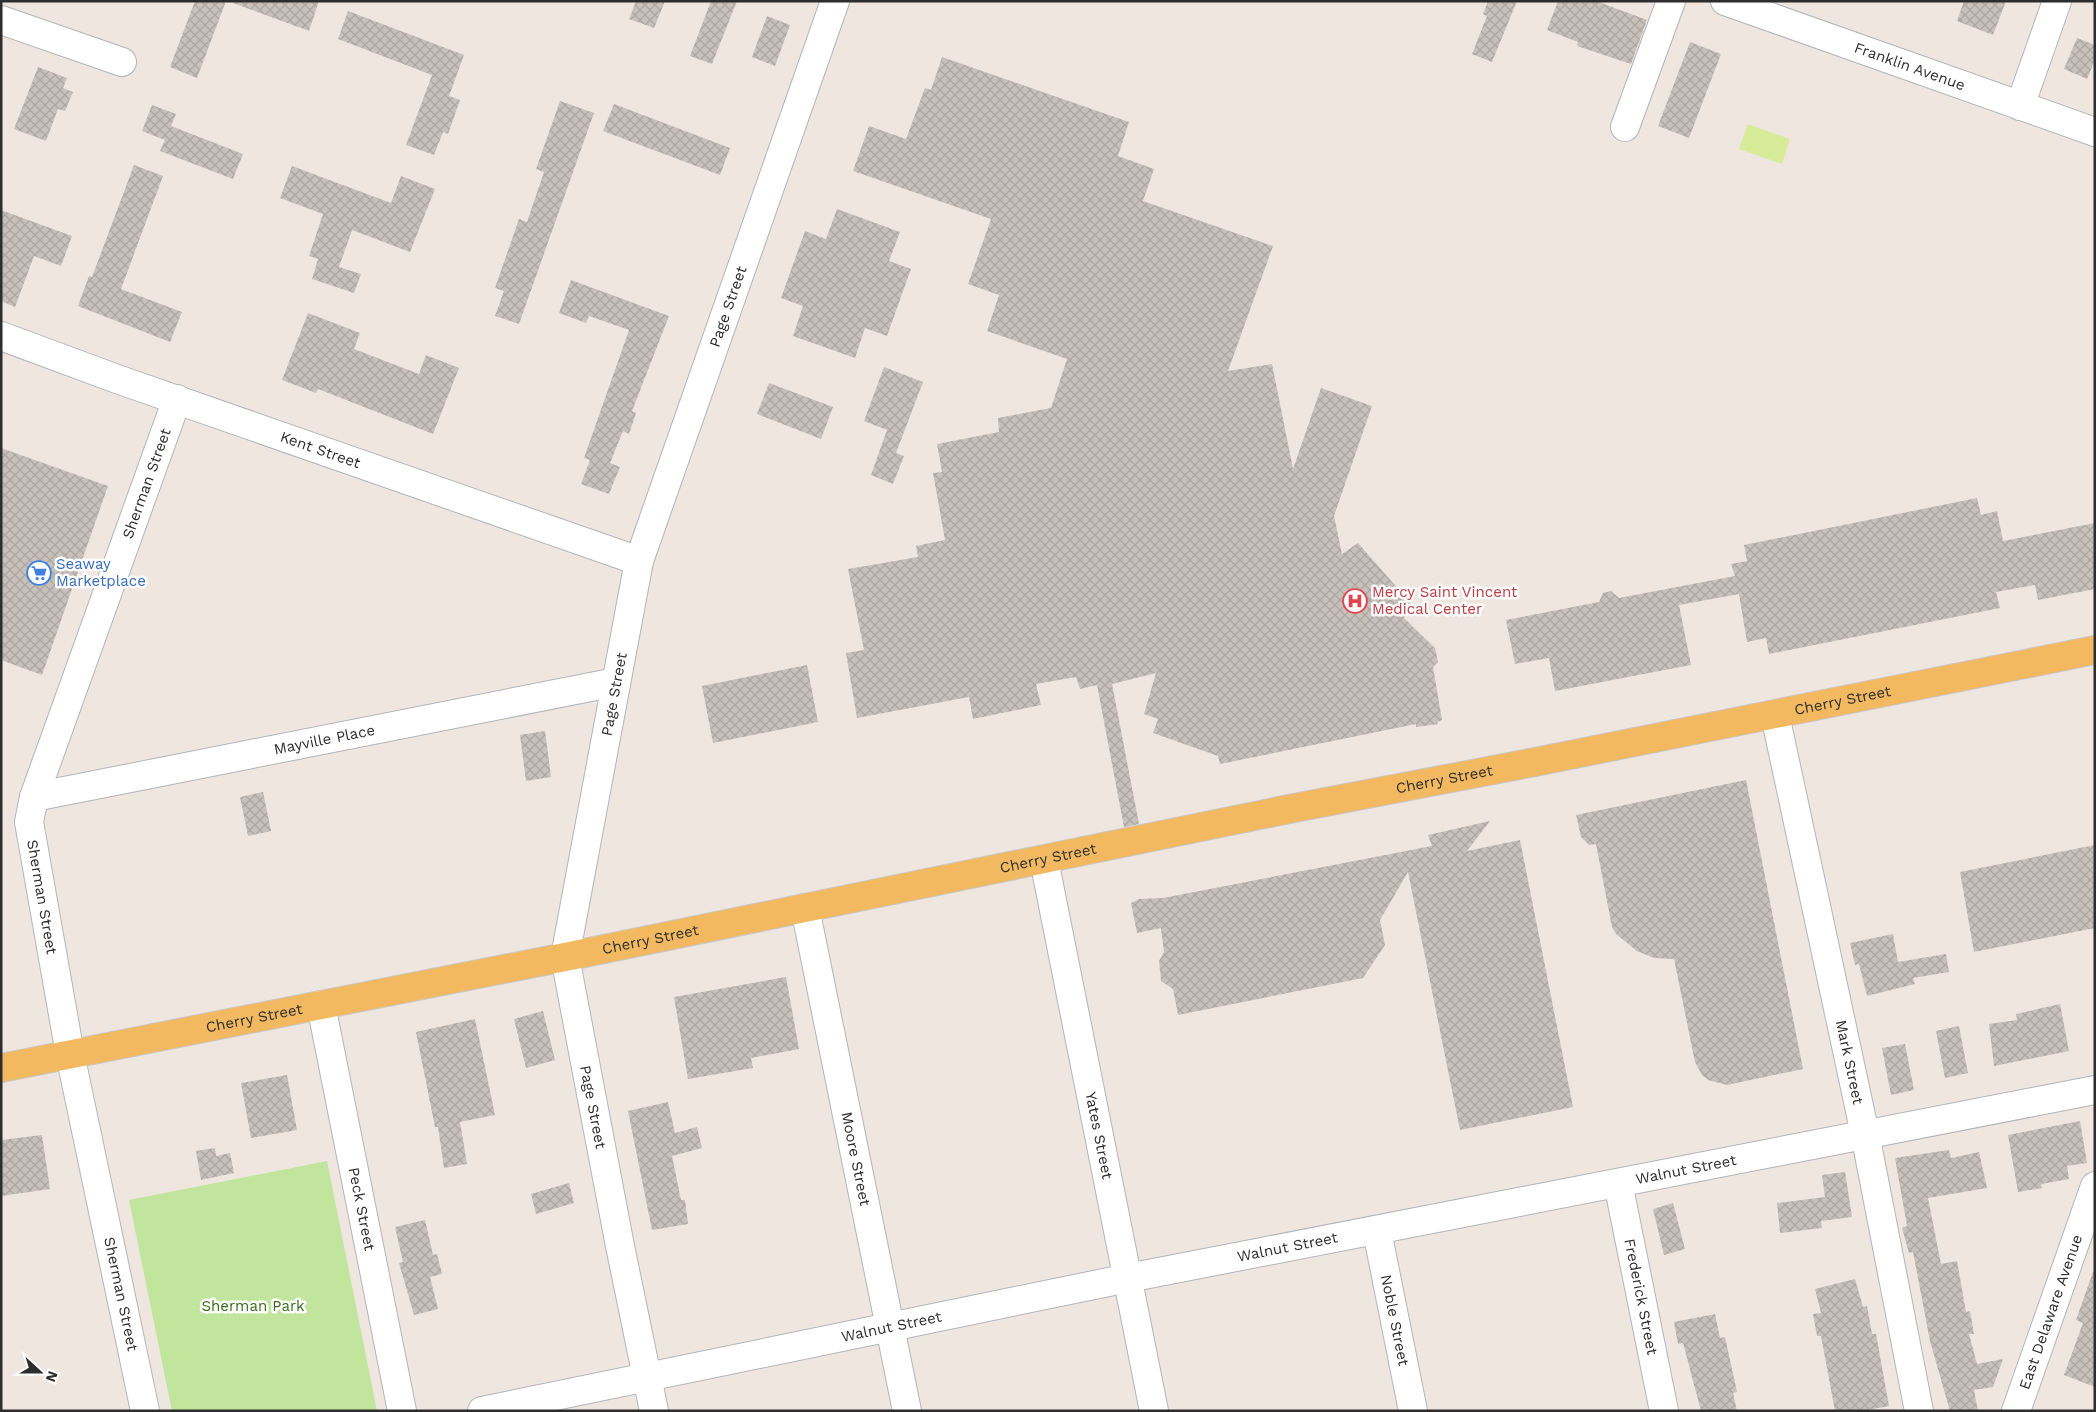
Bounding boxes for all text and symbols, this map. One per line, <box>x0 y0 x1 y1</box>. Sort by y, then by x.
street label: Franklin Avenue <box>1852 39 1968 94</box>
street label: Page Street <box>706 263 751 350</box>
street label: Sherman Street <box>119 425 175 541</box>
street label: Kent Street <box>278 428 363 472</box>
place label: Seaway Marketplace <box>56 555 146 590</box>
supermarket icon: Seaway Marketplace <box>26 560 52 586</box>
place label: Mercy Saint Vincent Medical Center <box>1372 583 1518 618</box>
hospital icon: Mercy Saint Vincent Medical Center <box>1342 588 1368 614</box>
street label: Page Street <box>597 650 631 737</box>
street label: Cherry Street <box>1793 682 1893 719</box>
street label: Mayville Place <box>272 721 376 758</box>
street label: Cherry Street <box>1394 761 1495 797</box>
street label: Sherman Street <box>23 838 61 956</box>
street label: Cherry Street <box>998 839 1099 877</box>
street label: Cherry Street <box>601 921 701 958</box>
street label: Cherry Street <box>204 1000 305 1036</box>
street label: Mark Street <box>1832 1018 1868 1107</box>
street label: Page Street <box>576 1064 610 1151</box>
street label: Yates Street <box>1082 1090 1117 1181</box>
street label: Moore Street <box>838 1110 874 1208</box>
street label: Walnut Street <box>1634 1151 1739 1188</box>
street label: Peck Street <box>345 1166 379 1253</box>
street label: Walnut Street <box>1236 1228 1340 1266</box>
street label: East Delaware Avenue <box>2015 1232 2086 1392</box>
street label: Sherman Street <box>100 1235 142 1353</box>
street label: Frederick Street <box>1620 1237 1662 1357</box>
street label: Noble Street <box>1377 1273 1413 1368</box>
park label: Sherman Park <box>201 1297 305 1315</box>
street label: Walnut Street <box>840 1307 944 1346</box>
north arrow <box>15 1347 65 1397</box>
text: N <box>43 1369 61 1384</box>

